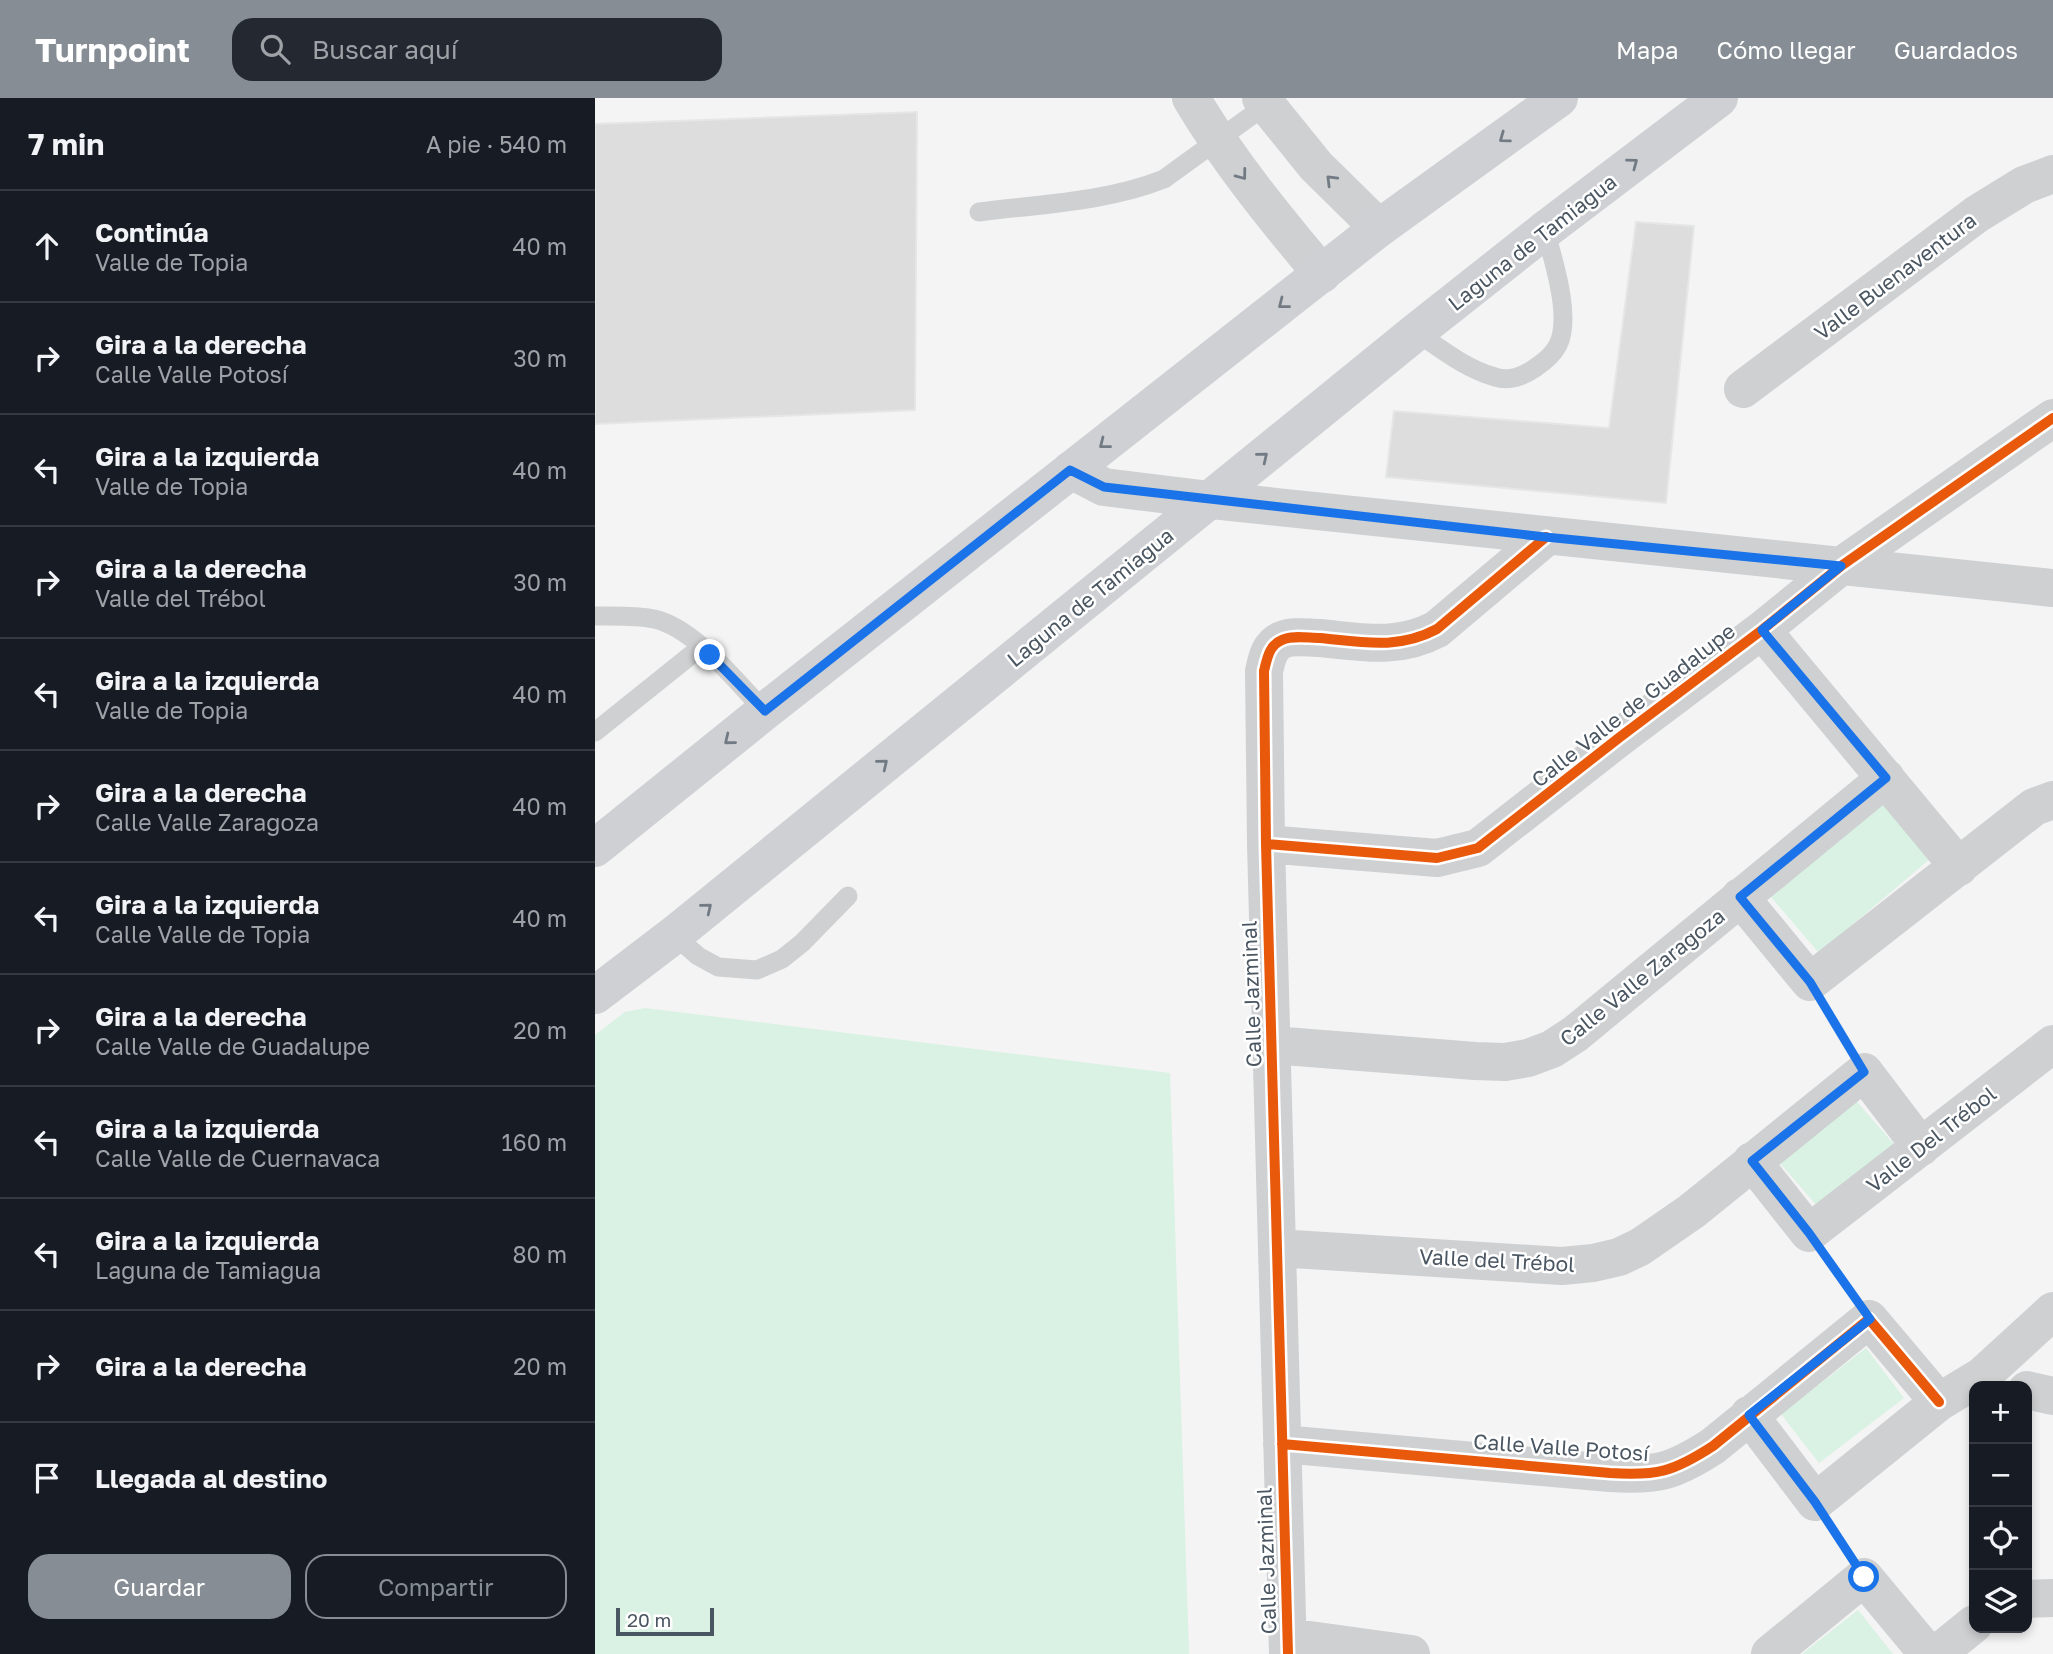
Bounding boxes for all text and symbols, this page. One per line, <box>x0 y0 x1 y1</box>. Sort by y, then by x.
search box <box>232 18 722 81</box>
text: Turnpoint <box>35 30 190 69</box>
icon: search <box>256 30 294 68</box>
text: Buscar aquí <box>312 34 458 65</box>
text: Mapa <box>1616 35 1679 64</box>
text: Cómo llegar <box>1717 35 1856 64</box>
text: Guardados <box>1894 35 2018 64</box>
text: 7 min <box>28 126 104 162</box>
text: A pie · 540 m <box>426 130 567 158</box>
one-way arrow <box>1499 130 1512 142</box>
one-way arrow <box>1625 159 1638 172</box>
one-way arrow <box>1234 168 1247 180</box>
street label: Laguna de Tamiagua <box>1443 168 1621 316</box>
one-way arrow <box>1326 176 1339 189</box>
street label: Valle Buenaventura <box>1809 207 1981 345</box>
text: Continúa <box>95 217 209 248</box>
icon: ahead <box>28 227 66 265</box>
text: 40 m <box>513 232 567 260</box>
text: Valle de Topia <box>95 248 248 276</box>
one-way arrow <box>1279 296 1291 309</box>
text: Gira a la derecha <box>95 329 307 360</box>
icon: right <box>28 339 66 377</box>
text: 30 m <box>513 344 567 372</box>
text: Calle Valle Potosí <box>95 360 288 388</box>
one-way arrow <box>1099 436 1111 449</box>
text: Gira a la izquierda <box>95 441 319 472</box>
icon: left <box>28 451 66 489</box>
one-way arrow <box>1255 453 1268 465</box>
text: 40 m <box>513 456 567 484</box>
text: Valle de Topia <box>95 472 248 500</box>
street label: Laguna de Tamiagua <box>1002 522 1178 672</box>
text: Gira a la derecha <box>95 553 307 584</box>
icon: right <box>28 563 66 601</box>
text: 30 m <box>513 568 567 596</box>
text: Valle del Trébol <box>95 584 266 612</box>
street label: Calle Valle de Guadalupe <box>1526 617 1740 793</box>
route end <box>694 639 725 670</box>
text: Gira a la izquierda <box>95 665 319 696</box>
icon: left <box>28 675 66 713</box>
text: 40 m <box>513 680 567 708</box>
text: Valle de Topia <box>95 696 248 724</box>
one-way arrow <box>724 732 737 744</box>
one-way arrow <box>876 760 888 773</box>
text: Gira a la derecha <box>95 777 307 808</box>
icon: right <box>28 787 66 825</box>
text: 40 m <box>513 792 567 820</box>
text: Calle Valle Zaragoza <box>95 808 319 836</box>
text: Gira a la izquierda <box>95 889 319 920</box>
icon: left <box>28 899 66 937</box>
street label: Calle Valle Zaragoza <box>1554 903 1730 1051</box>
text: 40 m <box>513 904 567 932</box>
one-way arrow <box>700 904 712 917</box>
text: Calle Valle de Topia <box>95 920 310 948</box>
street label: Calle Jazminal <box>1235 920 1267 1068</box>
text: Gira a la derecha <box>95 1001 307 1032</box>
icon: right <box>28 1011 66 1049</box>
text: 20 m <box>513 1016 567 1044</box>
text: Calle Valle de Guadalupe <box>95 1032 370 1060</box>
street label: Valle Del Trébol <box>1861 1080 2001 1198</box>
text: Gira a la izquierda <box>95 1113 319 1144</box>
icon: left <box>28 1123 66 1161</box>
text: 160 m <box>502 1128 567 1156</box>
text: Calle Valle de Cuernavaca <box>95 1144 380 1172</box>
text: Gira a la izquierda <box>95 1225 319 1256</box>
icon: left <box>28 1235 66 1273</box>
text: 80 m <box>513 1240 567 1268</box>
street label: Valle del Trébol <box>1418 1243 1576 1277</box>
text: Laguna de Tamiagua <box>95 1256 321 1284</box>
icon: right <box>28 1347 66 1385</box>
text: Gira a la derecha <box>95 1351 307 1382</box>
text: 20 m <box>513 1352 567 1380</box>
map controls <box>1969 1381 2032 1633</box>
button: + <box>1969 1381 2032 1444</box>
street label: Calle Valle Potosí <box>1472 1428 1651 1466</box>
button: − <box>1969 1444 2032 1507</box>
icon: arrive <box>28 1459 66 1497</box>
text: Llegada al destino <box>95 1463 327 1494</box>
street label: Calle Jazminal <box>1250 1487 1282 1635</box>
button: locate <box>1969 1507 2032 1570</box>
button: Guardar <box>28 1554 291 1619</box>
button: Compartir <box>305 1554 567 1619</box>
route start <box>1848 1561 1879 1592</box>
button: layers <box>1969 1570 2032 1633</box>
scale bar <box>616 1605 714 1637</box>
text: 20 m <box>627 1608 671 1631</box>

